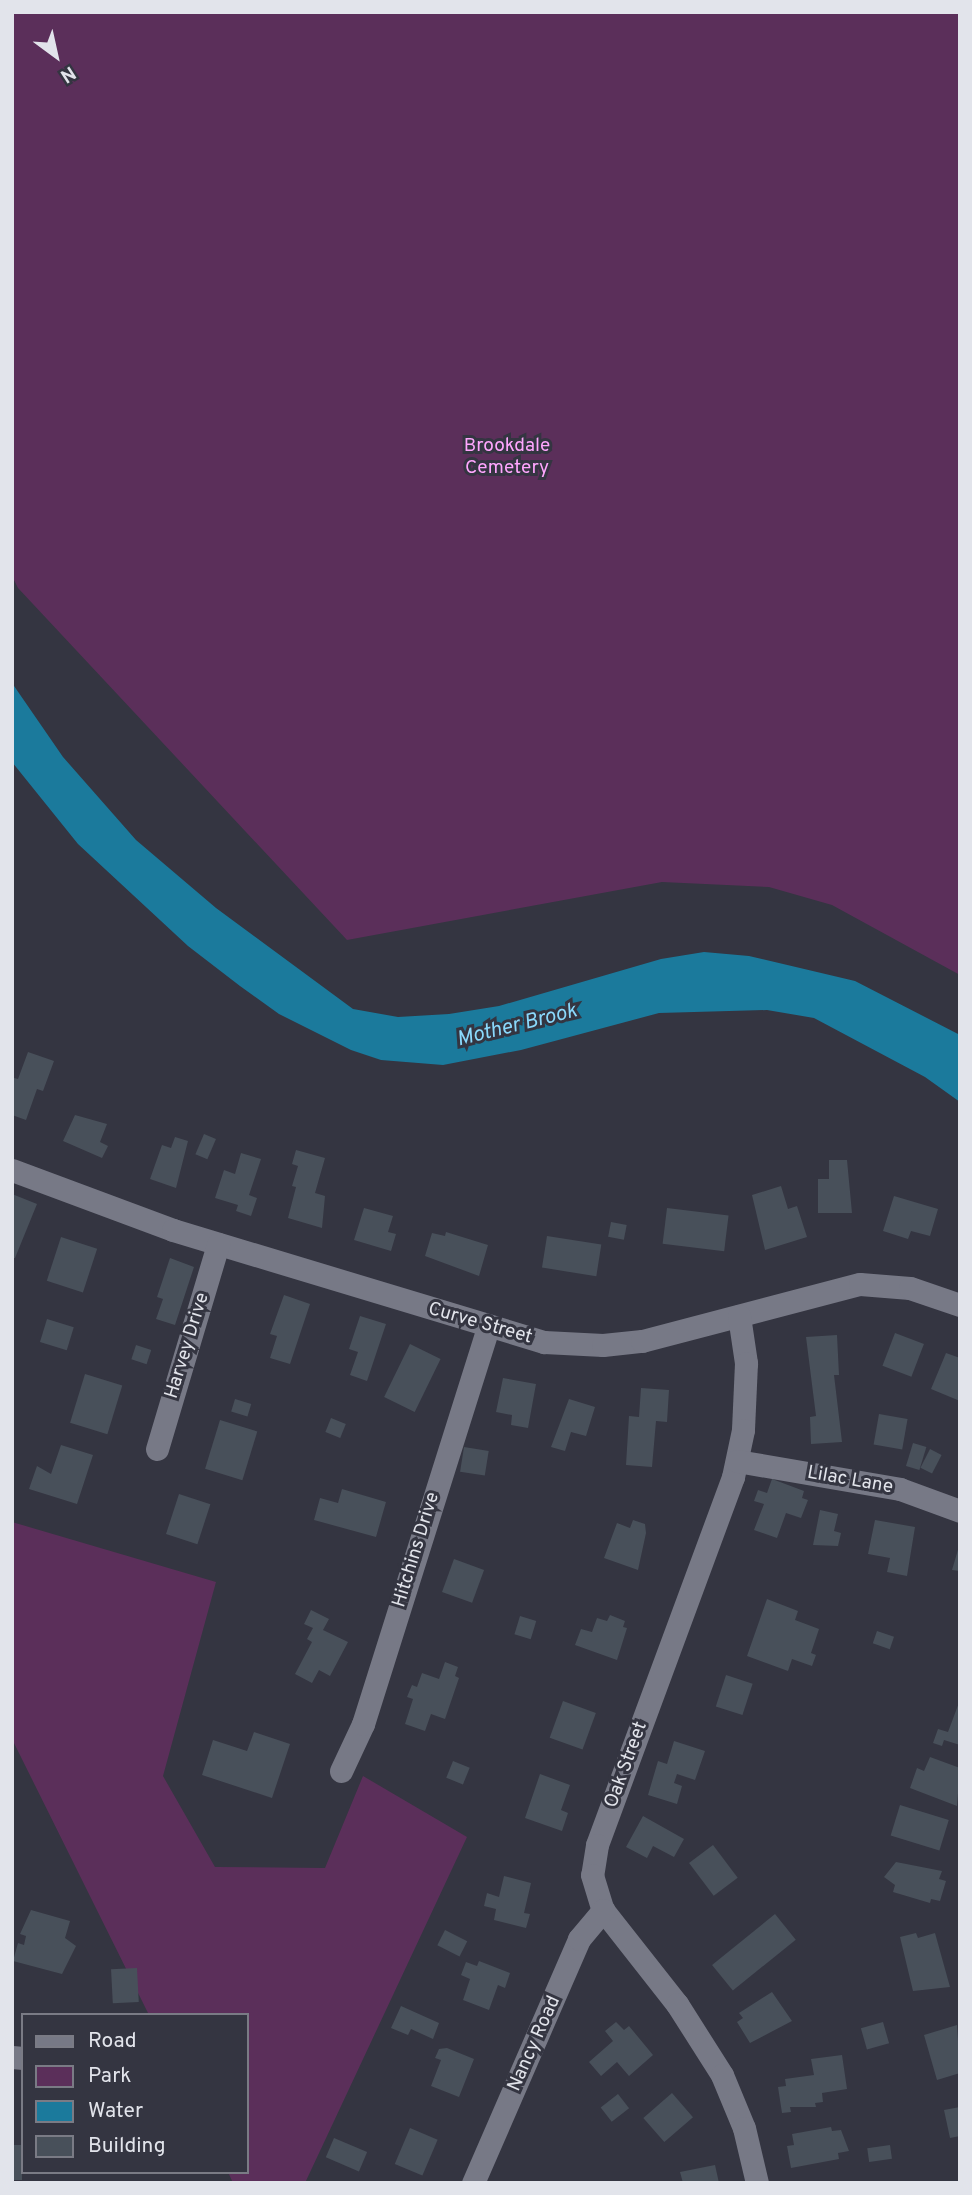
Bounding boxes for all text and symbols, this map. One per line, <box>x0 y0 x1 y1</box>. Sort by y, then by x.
north arrow <box>21 21 91 91</box>
text: N <box>55 60 80 87</box>
park label: Brookdale Cemetery <box>464 436 550 480</box>
water label: Mother Brook <box>454 999 580 1053</box>
street label: Harvey Drive <box>161 1290 215 1402</box>
street label: Curve Street <box>425 1298 535 1350</box>
street label: Lilac Lane <box>805 1462 895 1500</box>
street label: Hitchins Drive <box>389 1490 445 1610</box>
street label: Oak Street <box>601 1719 653 1811</box>
street label: Nancy Road <box>504 1993 566 2095</box>
legend <box>21 2013 248 2174</box>
text: Road <box>88 2028 137 2055</box>
text: Park <box>88 2063 131 2090</box>
text: Water <box>88 2098 143 2125</box>
text: Building <box>88 2133 166 2160</box>

